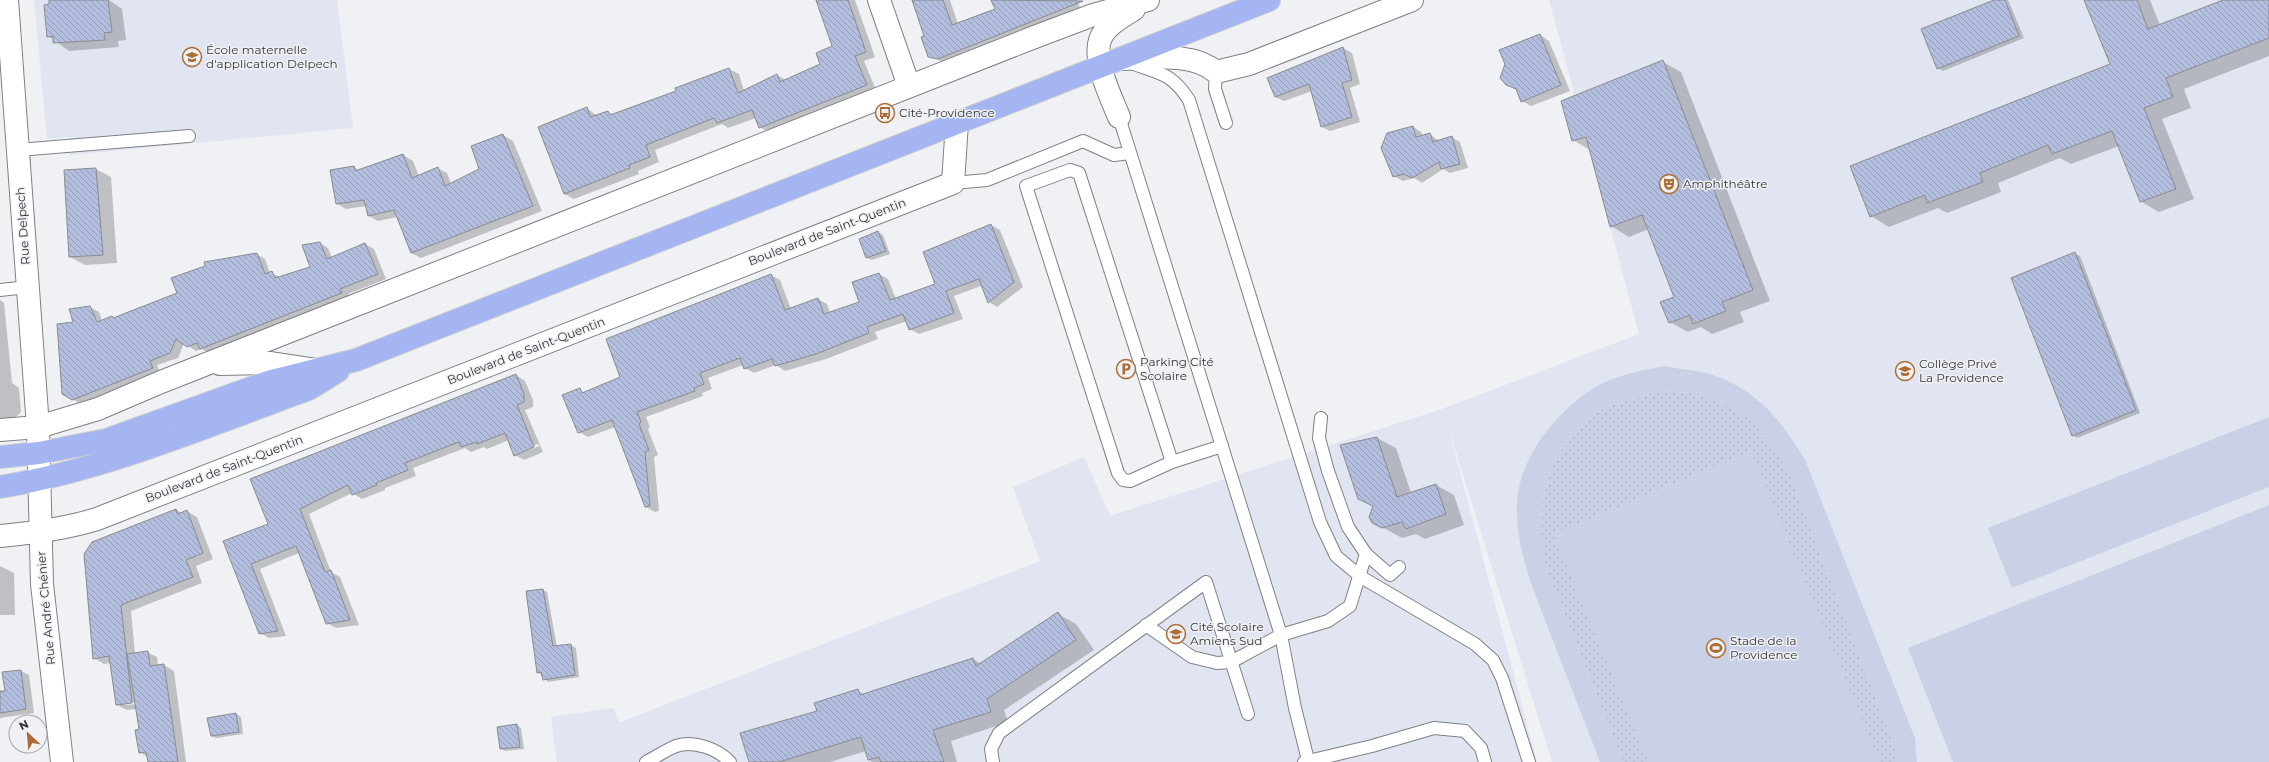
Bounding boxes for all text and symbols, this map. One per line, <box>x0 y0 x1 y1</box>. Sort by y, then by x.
place label: École maternelle d'application Delpech <box>206 42 338 71</box>
school or university icon: École maternelle d'application Delpech <box>181 46 203 68</box>
bus stop icon: Cité-Providence <box>874 102 896 124</box>
place label: Cité-Providence <box>899 105 995 120</box>
theatre icon: Amphithéâtre <box>1658 173 1680 195</box>
place label: Amphithéâtre <box>1683 176 1768 191</box>
street label: Rue Delpech <box>12 187 33 265</box>
street label: Boulevard de Saint-Quentin <box>746 194 908 269</box>
street label: Boulevard de Saint-Quentin <box>445 313 607 388</box>
place label: Parking Cité Scolaire <box>1140 354 1214 383</box>
place label: Collège Privé La Providence <box>1919 356 2004 385</box>
parking icon: Parking Cité Scolaire <box>1115 358 1137 380</box>
school or university icon: Collège Privé La Providence <box>1894 360 1916 382</box>
street label: Boulevard de Saint-Quentin <box>143 431 305 506</box>
street label: Rue André Chénier <box>33 550 58 666</box>
place label: Cité Scolaire Amiens Sud <box>1190 619 1264 648</box>
school or university icon: Cité Scolaire Amiens Sud <box>1165 623 1187 645</box>
place label: Stade de la Providence <box>1730 633 1797 662</box>
sports icon: Stade de la Providence <box>1705 637 1727 659</box>
north arrow <box>8 714 48 754</box>
text: N <box>17 717 31 733</box>

